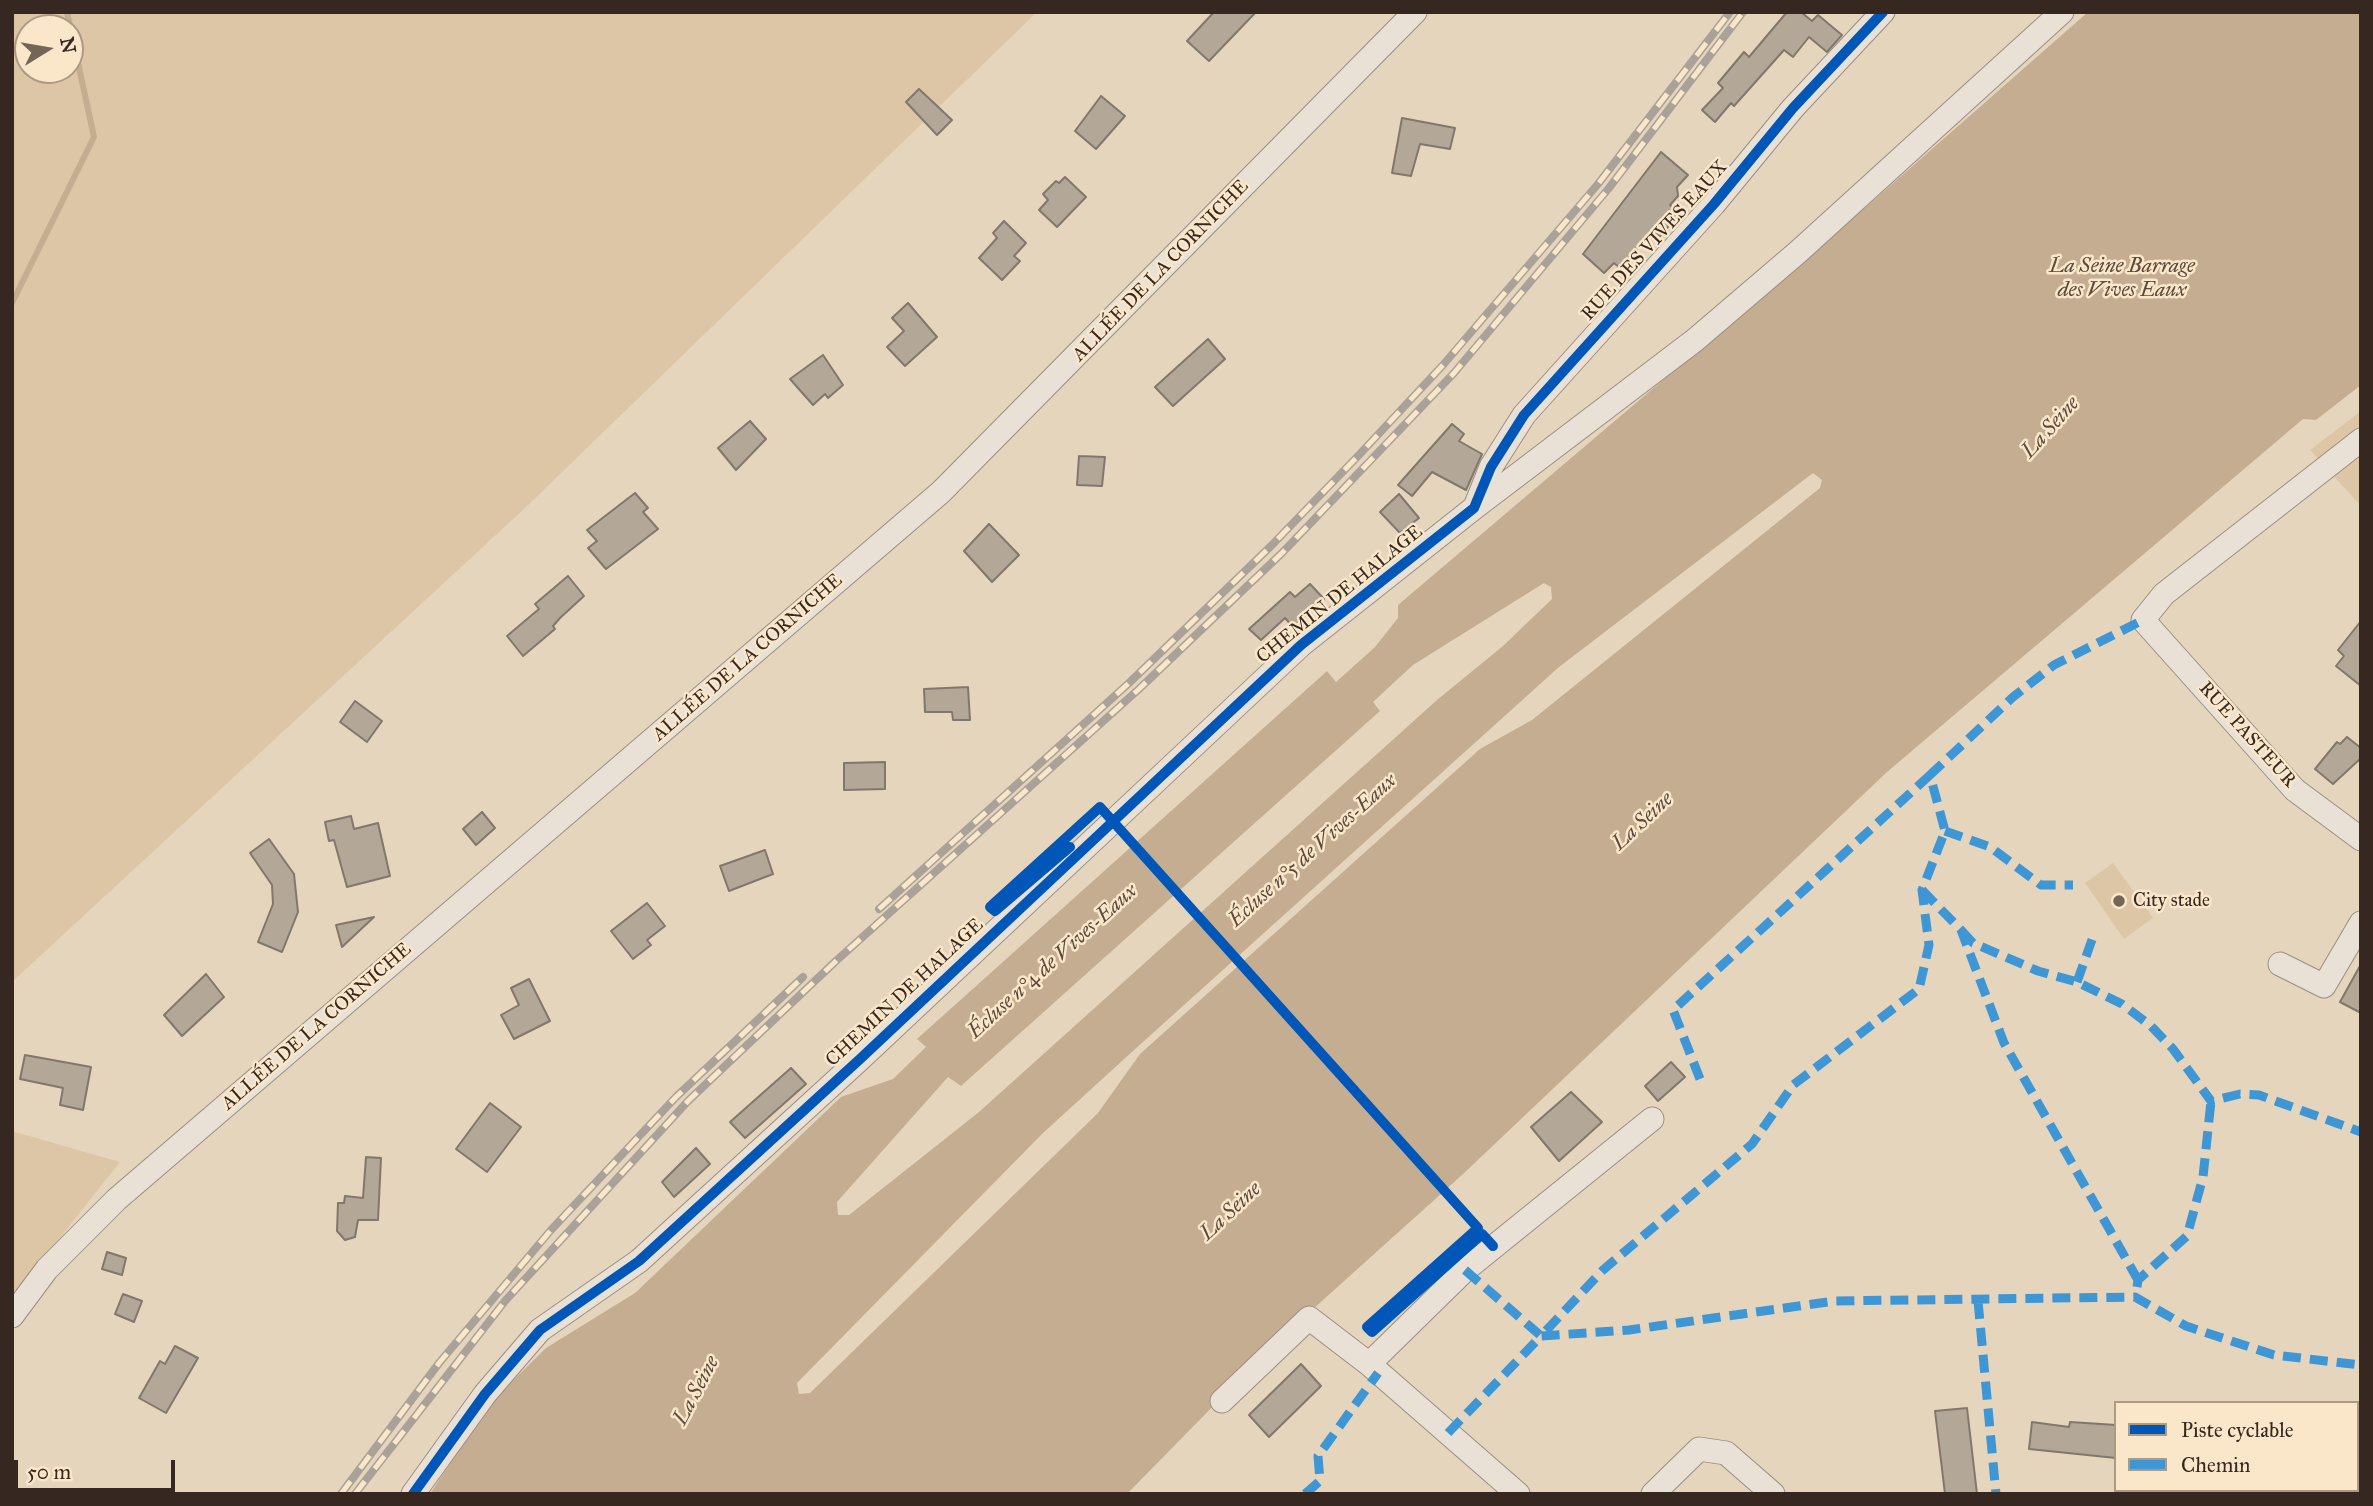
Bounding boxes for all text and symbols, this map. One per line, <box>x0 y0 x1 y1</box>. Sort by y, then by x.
north arrow <box>14 14 84 84</box>
text: N <box>55 35 81 55</box>
street label: RUE DES VIVES EAUX <box>1577 156 1733 326</box>
street label: ALLÉE DE LA CORNICHE <box>1068 175 1254 367</box>
water label: La Seine Barrage des Vives Eaux <box>2049 254 2195 304</box>
water label: La Seine <box>2017 392 2085 464</box>
street label: CHEMIN DE HALAGE <box>1252 521 1428 669</box>
street label: ALLÉE DE LA CORNICHE <box>649 569 847 747</box>
street label: RUE PASTEUR <box>2194 677 2300 793</box>
water label: Écluse n°5 de Vives-Eaux <box>1224 769 1402 933</box>
water label: La Seine <box>1607 787 1679 857</box>
water label: Écluse n°4 de Vives-Eaux <box>963 879 1143 1045</box>
place label: City stade <box>2133 890 2210 912</box>
marker: City stade <box>2111 893 2127 909</box>
street label: CHEMIN DE HALAGE <box>822 914 988 1072</box>
street label: ALLÉE DE LA CORNICHE <box>218 938 416 1116</box>
water label: La Seine <box>1195 1177 1267 1247</box>
water label: La Seine <box>668 1352 726 1430</box>
legend <box>2114 1401 2359 1492</box>
text: Piste cyclable <box>2181 1417 2294 1443</box>
scale bar <box>18 1446 178 1490</box>
text: Chemin <box>2181 1452 2250 1478</box>
text: 50 m <box>27 1459 71 1485</box>

